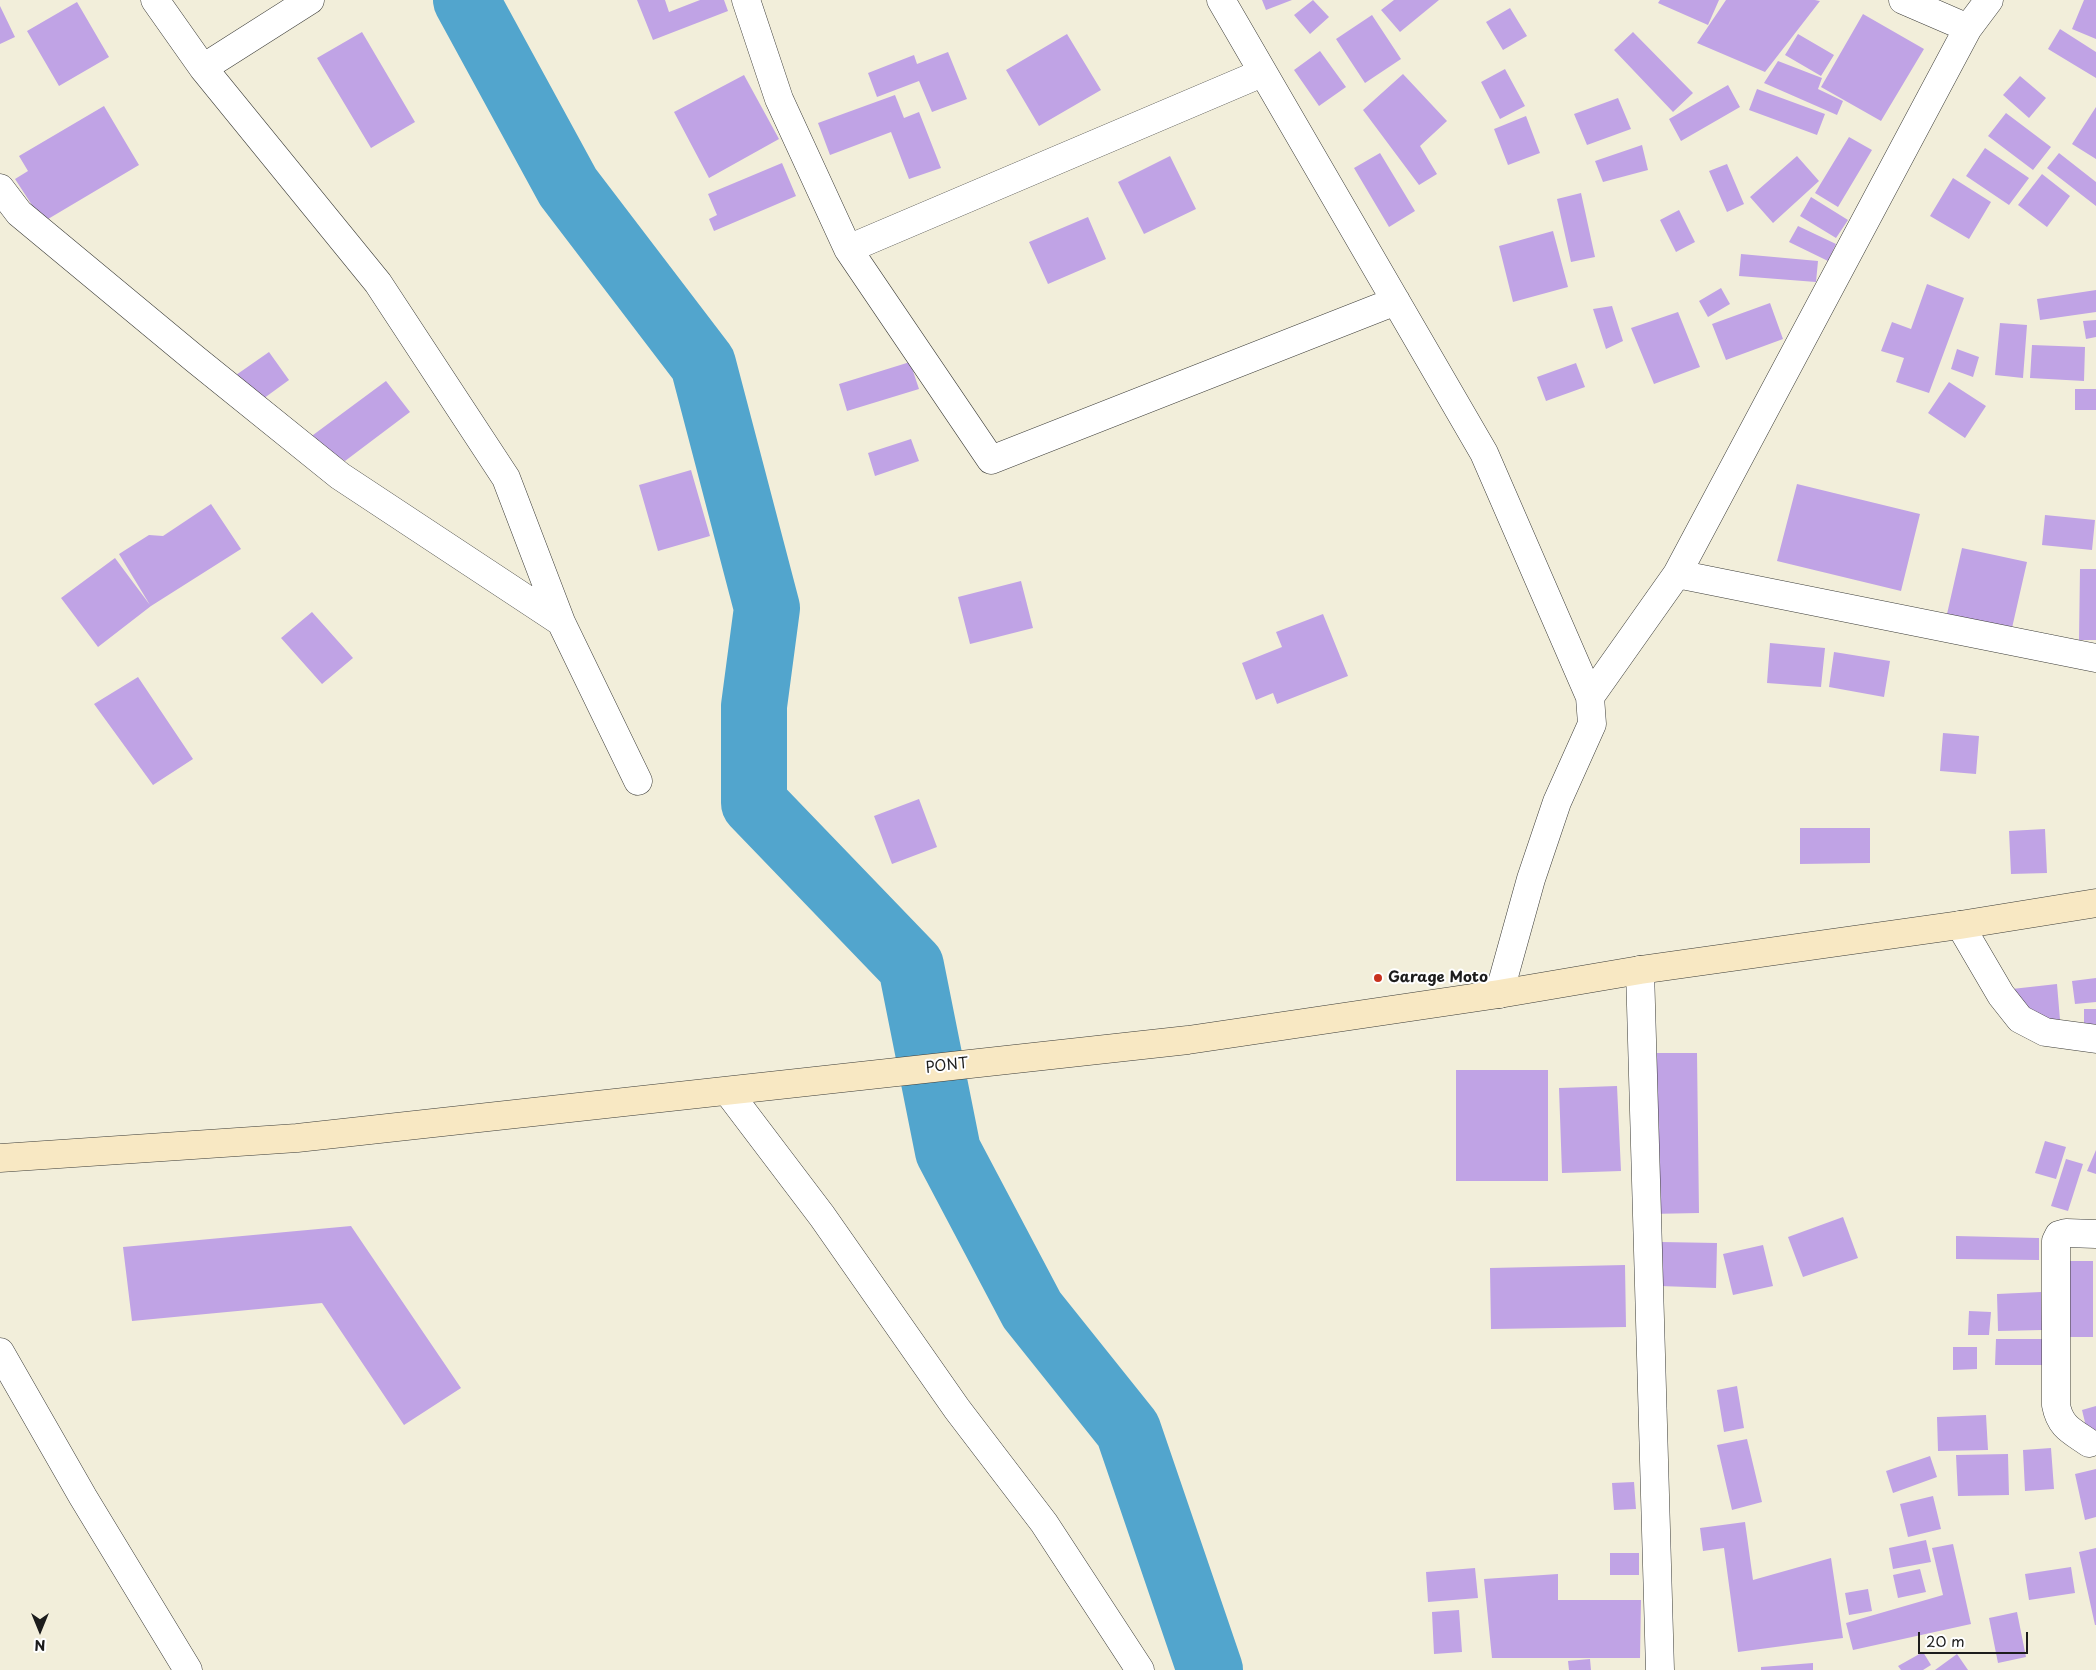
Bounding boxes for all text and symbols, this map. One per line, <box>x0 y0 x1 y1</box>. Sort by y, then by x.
place label: Garage Moto <box>1388 969 1488 987</box>
marker: Garage Moto <box>1372 972 1384 984</box>
street label: PONT <box>925 1054 969 1078</box>
north arrow <box>15 1605 65 1655</box>
scale bar <box>1921 1622 2031 1654</box>
text: 20 m <box>1926 1629 1965 1652</box>
text: N <box>34 1635 46 1656</box>

